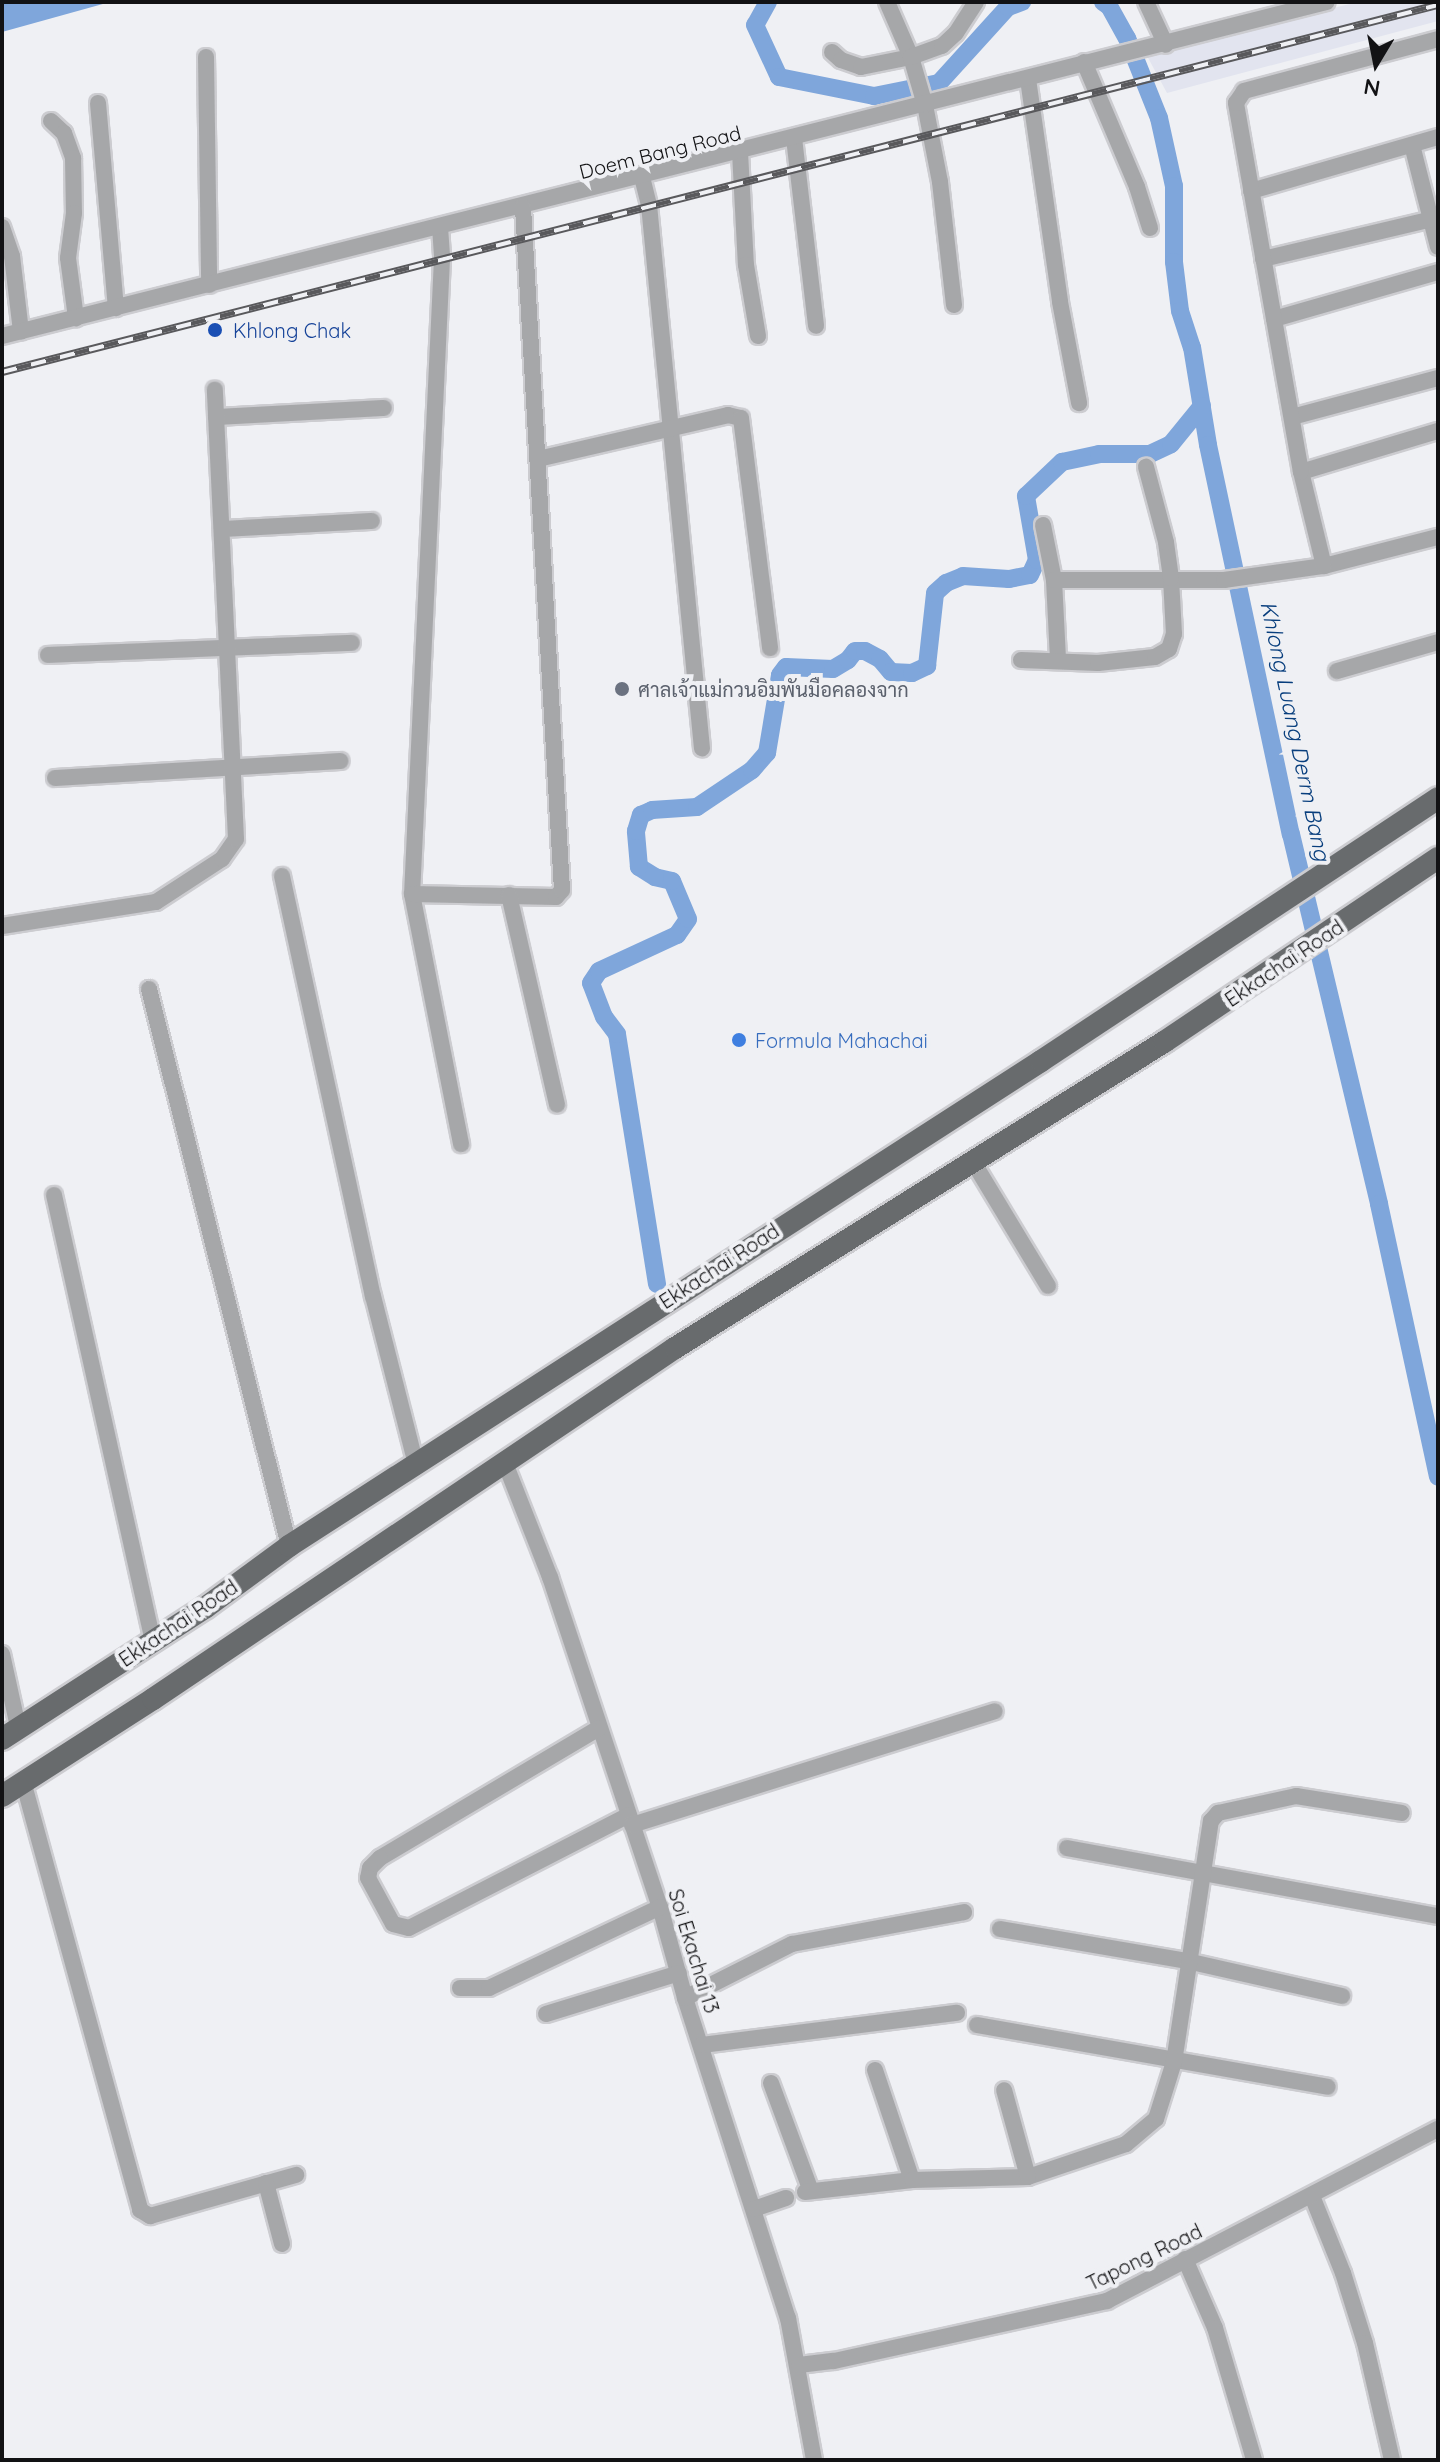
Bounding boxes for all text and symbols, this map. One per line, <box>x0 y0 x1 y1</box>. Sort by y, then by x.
north arrow <box>1336 24 1416 104</box>
text: N <box>1361 72 1382 103</box>
street label: Doem Bang Road <box>577 120 743 184</box>
place label: Khlong Chak <box>233 318 351 342</box>
marker: Khlong Chak <box>204 319 226 341</box>
water label: Khlong Luang Derm Bang <box>1255 599 1335 863</box>
place label: ศาลเจ้าแม่กวนอิมพันมือคลองจาก <box>638 677 909 701</box>
marker: ศาลเจ้าแม่กวนอิมพันมือคลองจาก <box>613 680 631 698</box>
street label: Ekkachai Road <box>1220 914 1348 1012</box>
place label: Formula Mahachai <box>755 1028 928 1052</box>
marker: Formula Mahachai <box>730 1031 748 1049</box>
street label: Ekkachai Road <box>655 1218 783 1314</box>
street label: Ekkachai Road <box>114 1574 242 1672</box>
street label: Soi Ekachai 13 <box>664 1886 724 2016</box>
street label: Tapong Road <box>1082 2219 1206 2295</box>

